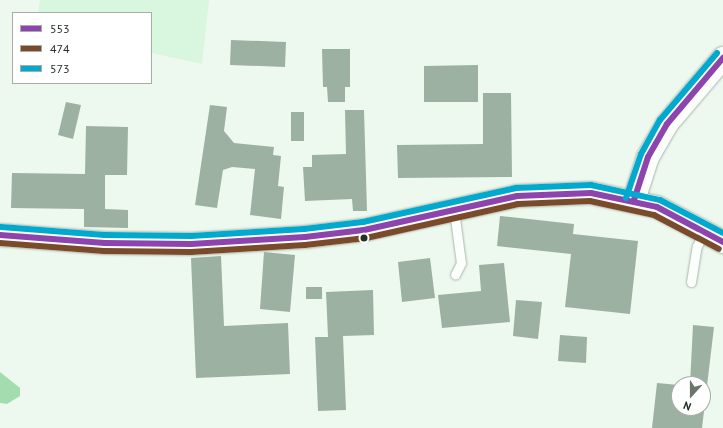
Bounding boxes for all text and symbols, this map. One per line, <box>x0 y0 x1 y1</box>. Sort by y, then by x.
legend <box>12 12 152 84</box>
text: 553 <box>50 21 70 36</box>
text: 474 <box>50 41 70 56</box>
text: 573 <box>50 61 70 76</box>
unlabelled marker <box>359 233 369 243</box>
north arrow <box>671 376 711 416</box>
text: N <box>681 398 693 414</box>

